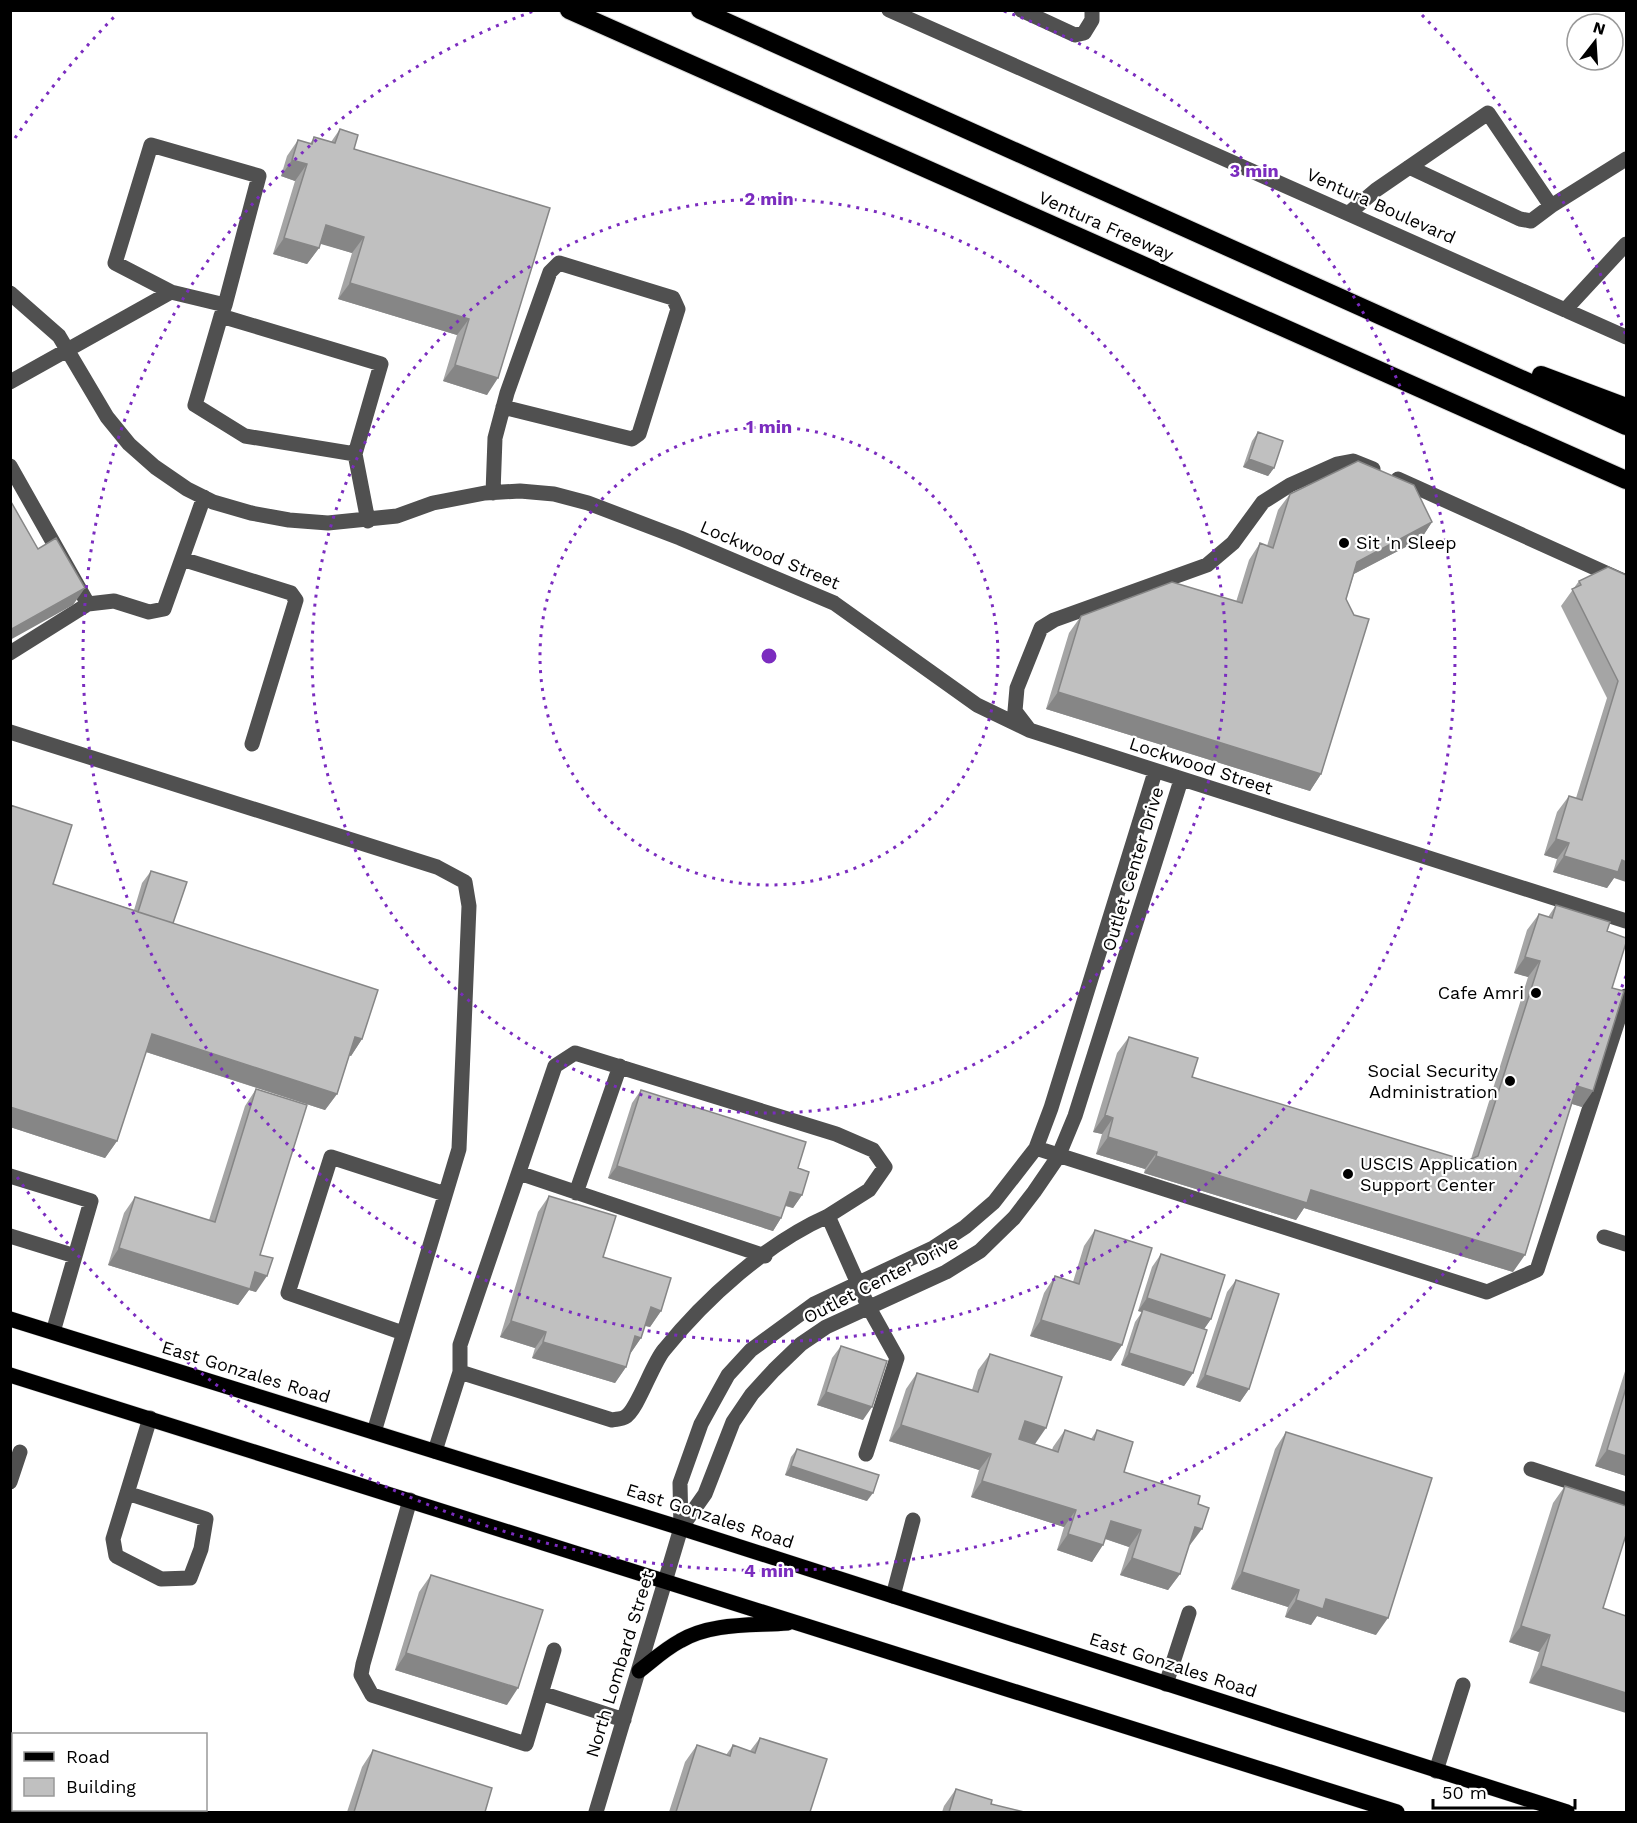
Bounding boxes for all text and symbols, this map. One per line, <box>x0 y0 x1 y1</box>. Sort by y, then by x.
north arrow <box>1565 12 1625 72</box>
text: N <box>1591 17 1608 39</box>
text: 3 min <box>1229 160 1279 181</box>
street label: Ventura Boulevard <box>1303 163 1459 248</box>
street label: Ventura Freeway <box>1035 186 1178 265</box>
text: 2 min <box>744 188 794 209</box>
text: 1 min <box>746 416 792 437</box>
street label: Lockwood Street <box>697 516 844 594</box>
place label: Sit 'n Sleep <box>1356 532 1457 553</box>
marker: Sit 'n Sleep <box>1337 536 1351 550</box>
centre of rings <box>759 646 779 666</box>
street label: Lockwood Street <box>1127 732 1276 799</box>
street label: Outlet Center Drive <box>1097 784 1168 954</box>
place label: Cafe Amri <box>1438 982 1524 1003</box>
marker: Cafe Amri <box>1529 986 1543 1000</box>
place label: Social Security Administration <box>1368 1060 1499 1102</box>
marker: Social Security Administration <box>1503 1074 1517 1088</box>
place label: USCIS Application Support Center <box>1360 1153 1518 1195</box>
marker: USCIS Application Support Center <box>1341 1167 1355 1181</box>
street label: Outlet Center Drive <box>800 1231 962 1328</box>
street label: East Gonzales Road <box>159 1336 333 1407</box>
street label: East Gonzales Road <box>624 1478 797 1553</box>
text: 4 min <box>744 1560 794 1581</box>
street label: North Lombard Street <box>581 1568 658 1760</box>
street label: East Gonzales Road <box>1087 1627 1260 1702</box>
legend <box>12 1733 207 1811</box>
text: Road <box>66 1746 110 1767</box>
scale bar <box>1433 1772 1576 1810</box>
text: Building <box>66 1776 136 1797</box>
text: 50 m <box>1442 1782 1487 1803</box>

